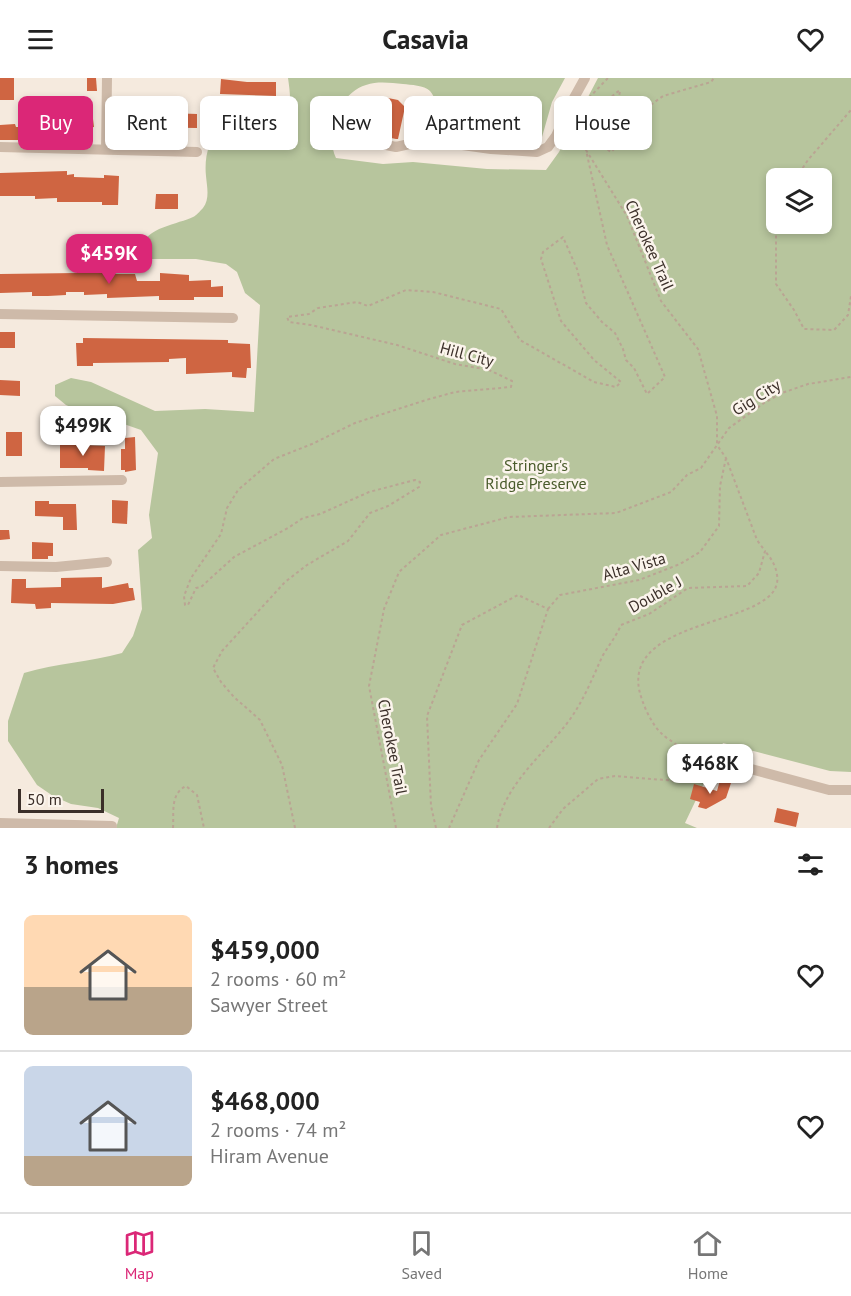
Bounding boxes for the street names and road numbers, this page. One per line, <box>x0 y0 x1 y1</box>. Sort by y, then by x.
street label: Cherokee Trail <box>621 197 679 294</box>
street label: Hill City <box>438 337 497 371</box>
street label: Gig City <box>728 374 784 420</box>
street label: Alta Vista <box>600 547 668 585</box>
street label: Double J <box>625 571 685 617</box>
street label: Cherokee Trail <box>374 698 412 797</box>

